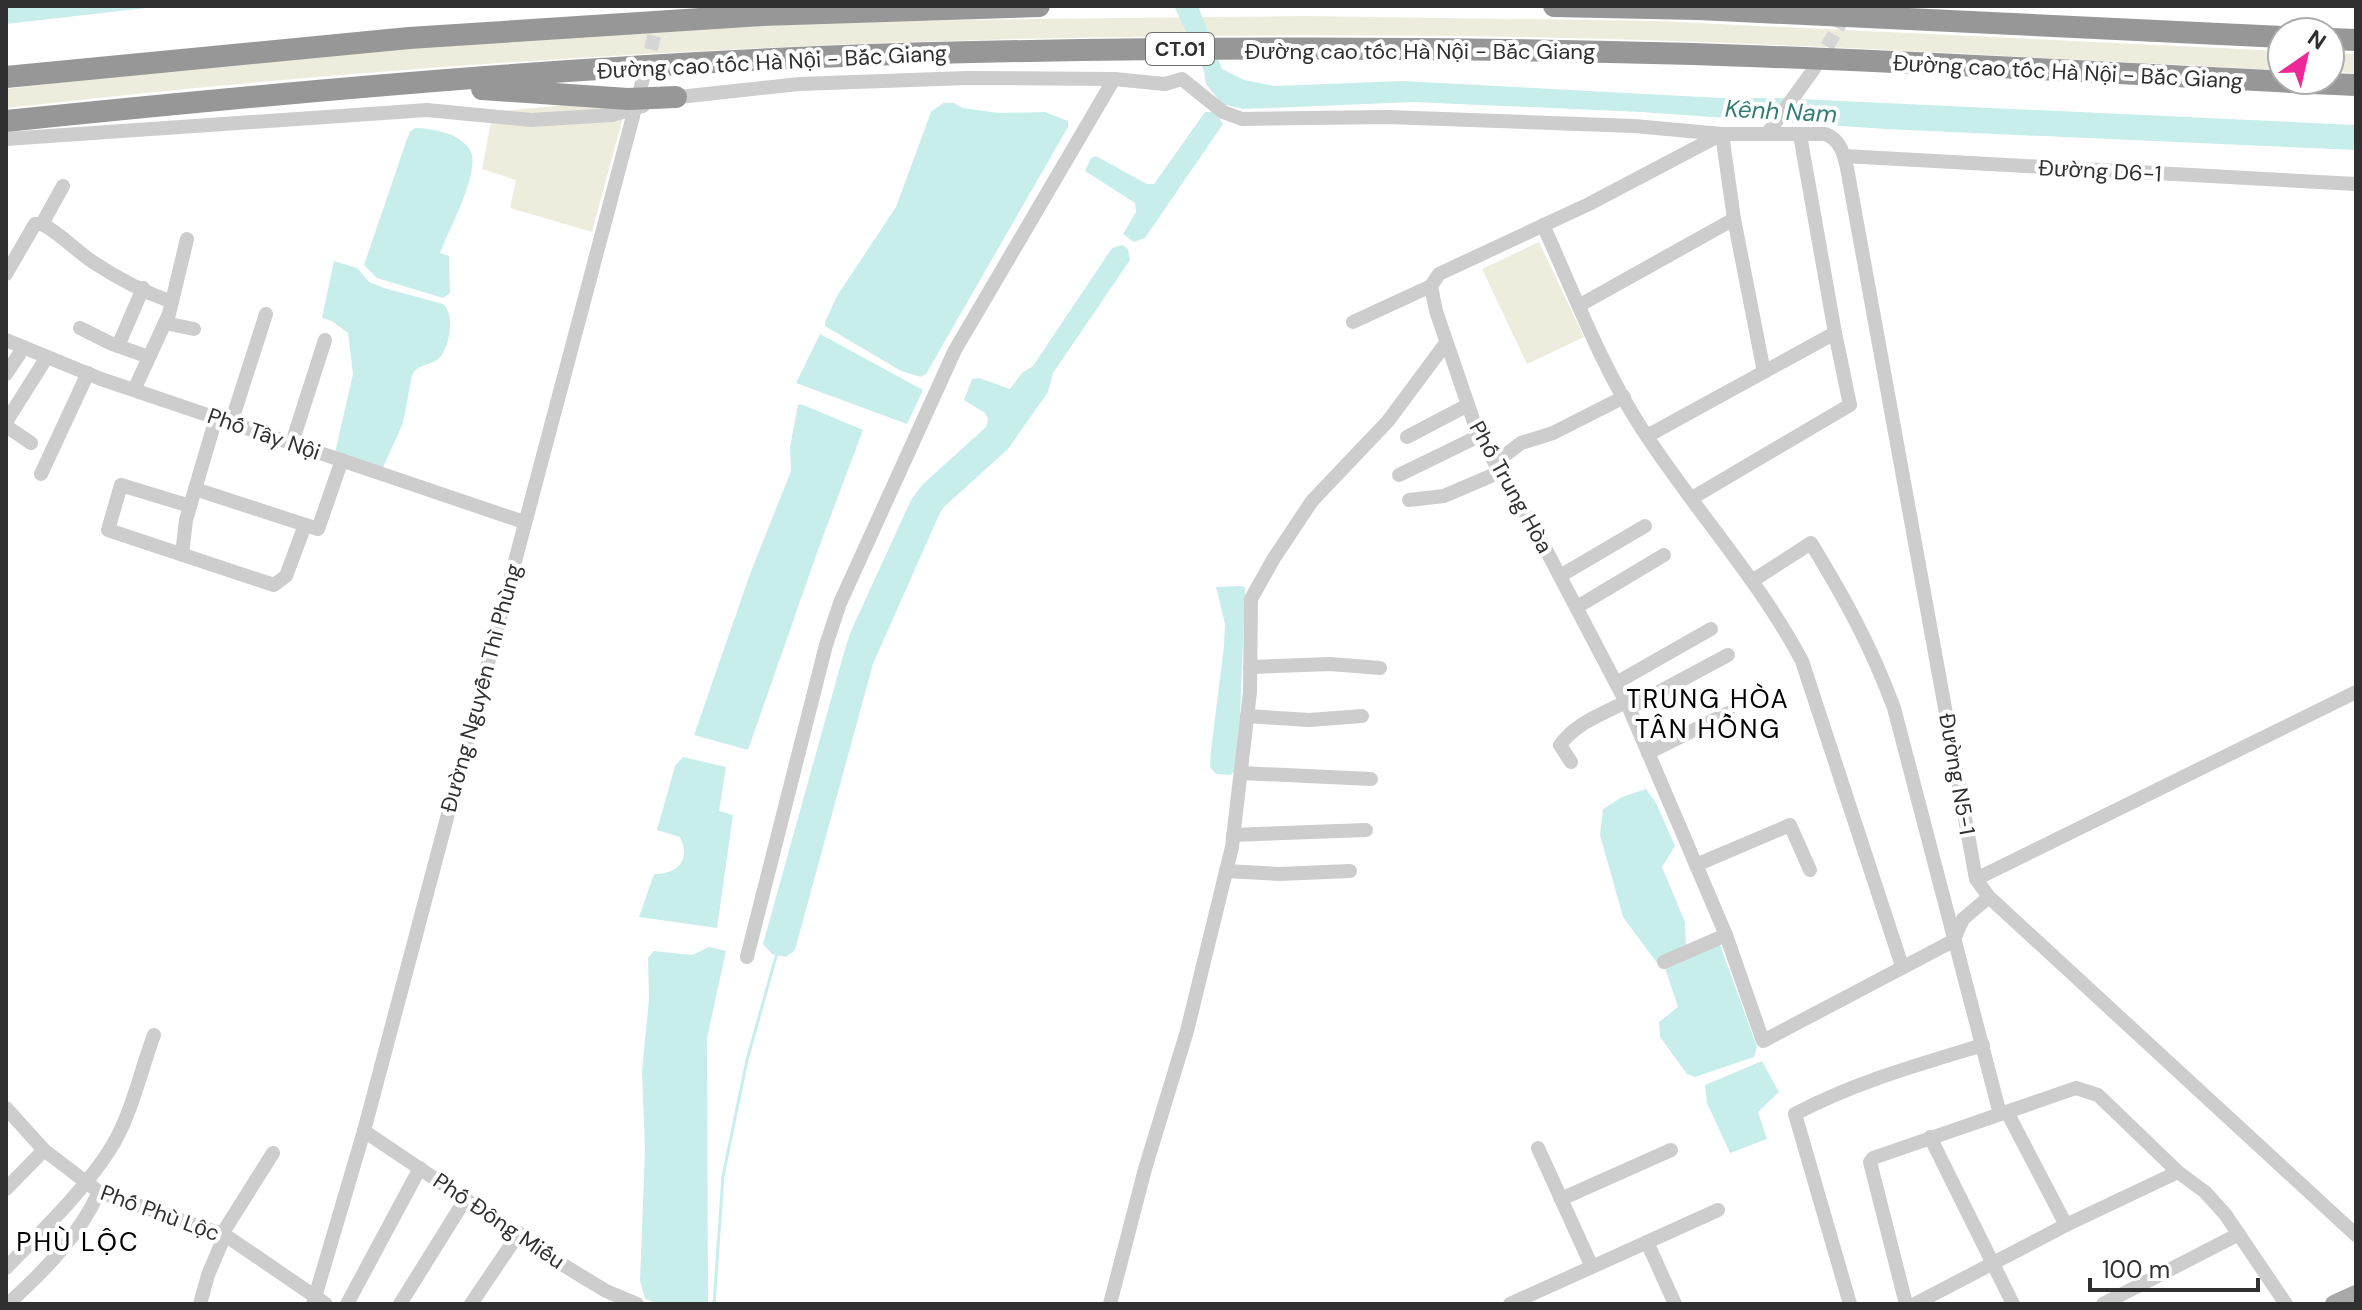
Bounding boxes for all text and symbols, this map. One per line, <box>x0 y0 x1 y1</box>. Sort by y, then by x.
north arrow <box>2266 16 2346 96</box>
text: N <box>2302 23 2332 56</box>
road number: CT.01 <box>1146 33 1214 65</box>
street label: Đường cao tốc Hà Nội - Bắc Giang <box>1245 37 1595 66</box>
street label: Đường cao tốc Hà Nội - Bắc Giang <box>596 38 948 86</box>
street label: Đường cao tốc Hà Nội - Bắc Giang <box>1892 48 2244 96</box>
water label: Kênh Nam <box>1724 93 1838 129</box>
street label: Đường D6-1 <box>2038 153 2162 189</box>
street label: Phố Tây Nội <box>204 401 324 467</box>
street label: Phố Trung Hòa <box>1463 416 1559 558</box>
street label: Đường Nguyễn Thì Phùng <box>434 560 528 816</box>
district label: TRUNG HÒA TÂN HỒNG <box>1626 682 1790 746</box>
street label: Đường N5-1 <box>1932 711 1982 837</box>
street label: Phố Đông Miếu <box>428 1166 570 1276</box>
street label: Phố Phù Lộc <box>97 1178 223 1248</box>
district label: PHÙ LỘC <box>16 1225 140 1259</box>
scale bar <box>2090 1242 2258 1292</box>
text: 100 m <box>2102 1254 2170 1285</box>

